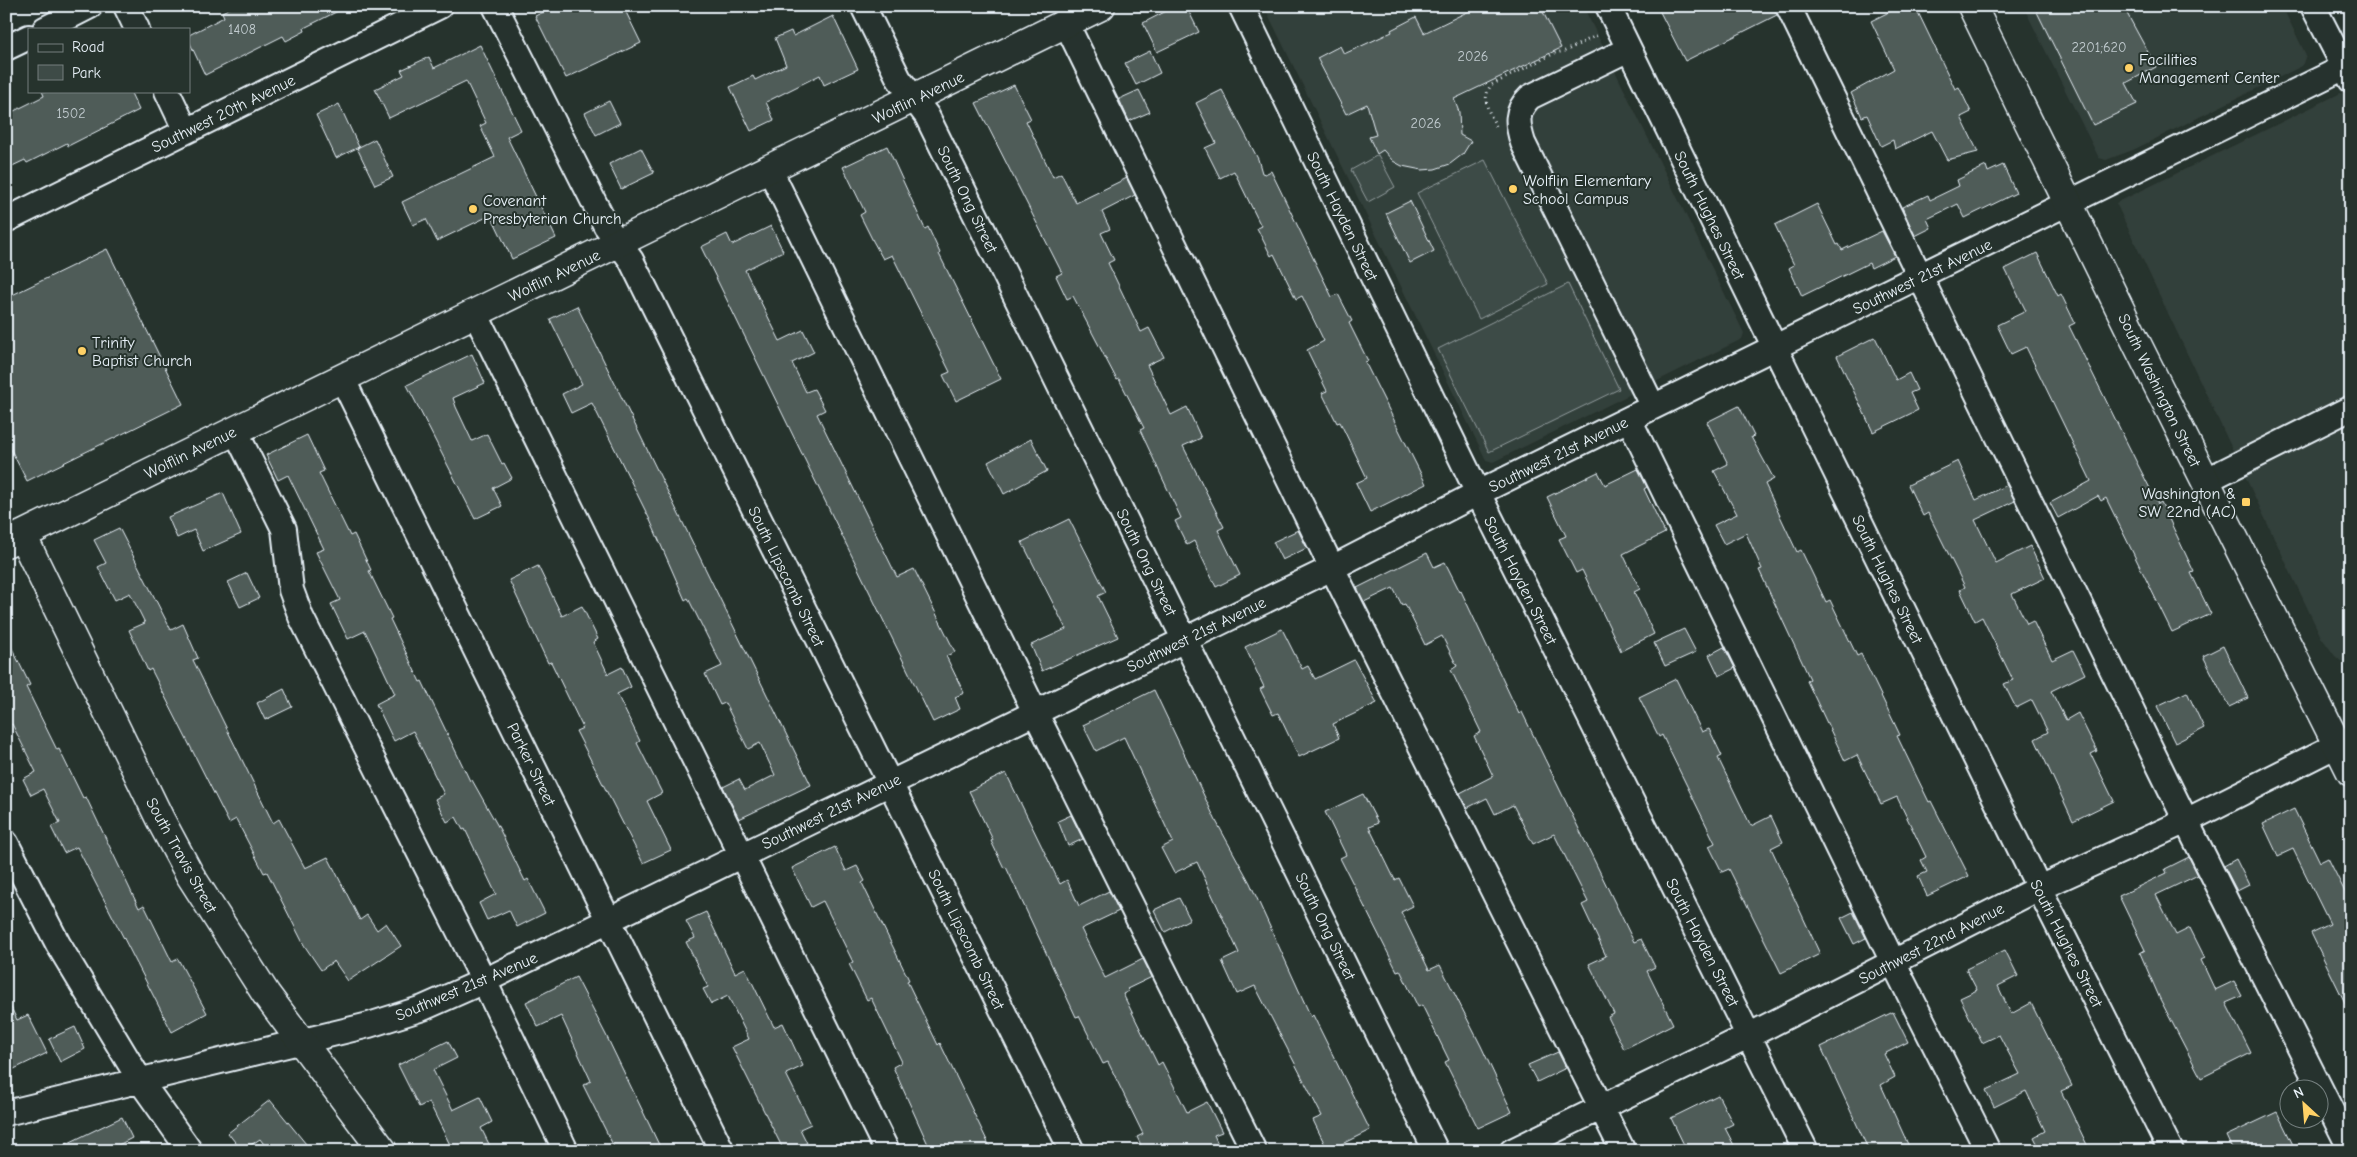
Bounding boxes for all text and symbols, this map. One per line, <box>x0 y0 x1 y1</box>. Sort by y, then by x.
house number: 1408 <box>228 21 256 38</box>
legend <box>28 28 190 92</box>
text: Road <box>72 38 104 56</box>
house number: 2201;620 <box>2072 39 2126 56</box>
house number: 2026 <box>1458 48 1488 65</box>
place label: Facilities Management Center <box>2139 51 2280 87</box>
marker: Facilities Management Center <box>2123 62 2135 74</box>
text: Park <box>72 64 101 82</box>
street label: Wolflin Avenue <box>870 68 967 128</box>
street label: Southwest 20th Avenue <box>149 71 298 157</box>
house number: 1502 <box>57 105 85 122</box>
house number: 2026 <box>1411 115 1441 132</box>
street label: South Ong Street <box>933 143 1001 256</box>
street label: South Hughes Street <box>1670 148 1748 283</box>
street label: South Hayden Street <box>1303 149 1381 284</box>
place label: Wolflin Elementary School Campus <box>1523 172 1652 208</box>
marker: Wolflin Elementary School Campus <box>1507 183 1519 195</box>
place label: Covenant Presbyterian Church <box>483 192 622 228</box>
marker: Covenant Presbyterian Church <box>467 203 479 215</box>
street label: Southwest 21st Avenue <box>1850 235 1995 318</box>
street label: Wolflin Avenue <box>506 246 603 306</box>
street label: South Washington Street <box>2114 311 2204 470</box>
place label: Trinity Baptist Church <box>92 334 192 370</box>
marker: Trinity Baptist Church <box>76 345 88 357</box>
street label: Southwest 21st Avenue <box>1486 413 1631 496</box>
street label: Wolflin Avenue <box>142 423 239 483</box>
place label: Washington & SW 22nd (AC) <box>2138 485 2236 521</box>
marker: Washington & SW 22nd (AC) <box>2240 496 2252 508</box>
street label: South Lipscomb Street <box>744 503 828 650</box>
street label: South Ong Street <box>1112 506 1180 619</box>
street label: South Hughes Street <box>1848 512 1926 647</box>
street label: South Hayden Street <box>1480 513 1560 648</box>
street label: Southwest 21st Avenue <box>1124 593 1269 676</box>
street label: Parker Street <box>503 720 559 809</box>
street label: Southwest 21st Avenue <box>759 770 904 853</box>
street label: South Travis Street <box>142 795 220 917</box>
street label: South Lipscomb Street <box>924 866 1008 1013</box>
street label: South Ong Street <box>1291 870 1359 983</box>
street label: South Hayden Street <box>1662 875 1742 1010</box>
street label: South Hughes Street <box>2026 877 2106 1011</box>
street label: Southwest 22nd Avenue <box>1856 899 2007 988</box>
street label: Southwest 21st Avenue <box>393 949 540 1025</box>
north arrow <box>2280 1080 2330 1130</box>
text: N <box>2291 1083 2306 1102</box>

